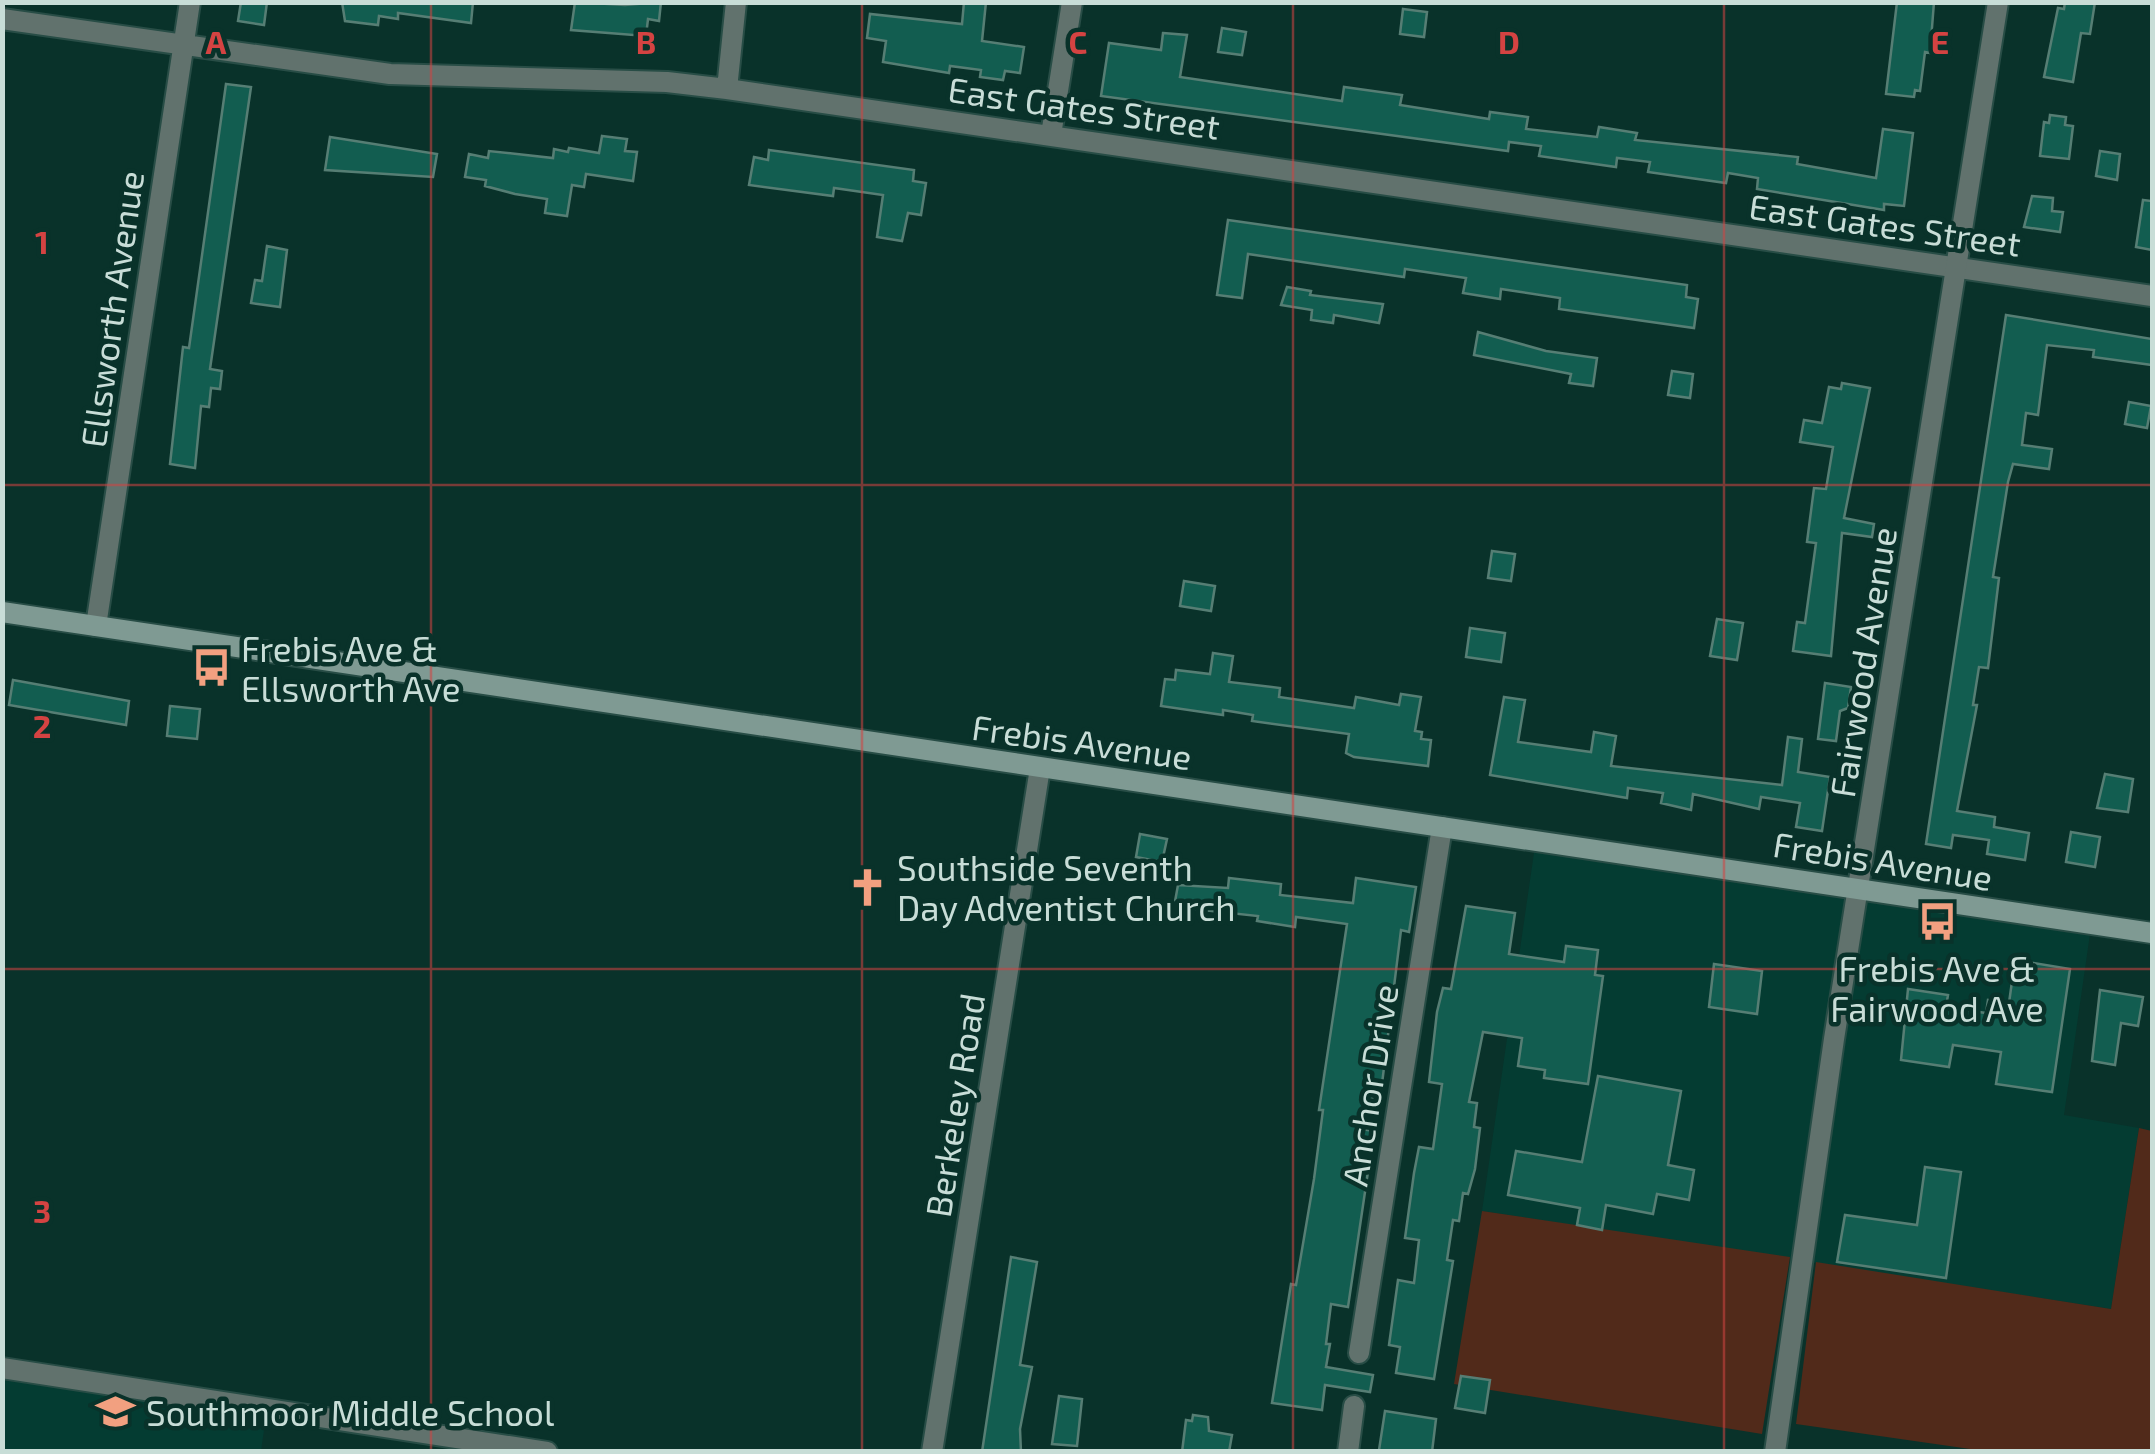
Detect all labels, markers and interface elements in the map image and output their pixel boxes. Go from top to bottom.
text: A [206,22,227,60]
text: B [636,22,656,60]
text: C [1069,22,1087,60]
text: D [1498,22,1520,60]
text: E [1931,22,1949,60]
street label: East Gates Street [945,67,1223,147]
street label: Ellsworth Avenue [71,168,151,450]
street label: East Gates Street [1746,184,2024,264]
text: 1 [35,222,49,260]
street label: Fairwood Avenue [1820,524,1904,800]
place label: Frebis Ave & Ellsworth Ave [241,627,461,709]
bus stop icon: Frebis Ave & Ellsworth Ave [190,647,232,689]
street label: Frebis Avenue [969,705,1195,777]
text: 2 [33,706,51,744]
street label: Frebis Avenue [1770,822,1996,898]
place label: Southside Seventh Day Adventist Church [897,846,1236,928]
church icon: Southside Seventh Day Adventist Church [846,866,888,908]
bus stop icon: Frebis Ave & Fairwood Ave [1916,900,1958,942]
place label: Frebis Ave & Fairwood Ave [1830,947,2044,1029]
street label: Anchor Drive [1332,981,1406,1189]
street label: Berkeley Road [916,990,992,1220]
text: 3 [33,1191,51,1229]
school or university icon: Southmoor Middle School [95,1391,137,1433]
place label: Southmoor Middle School [146,1391,555,1433]

